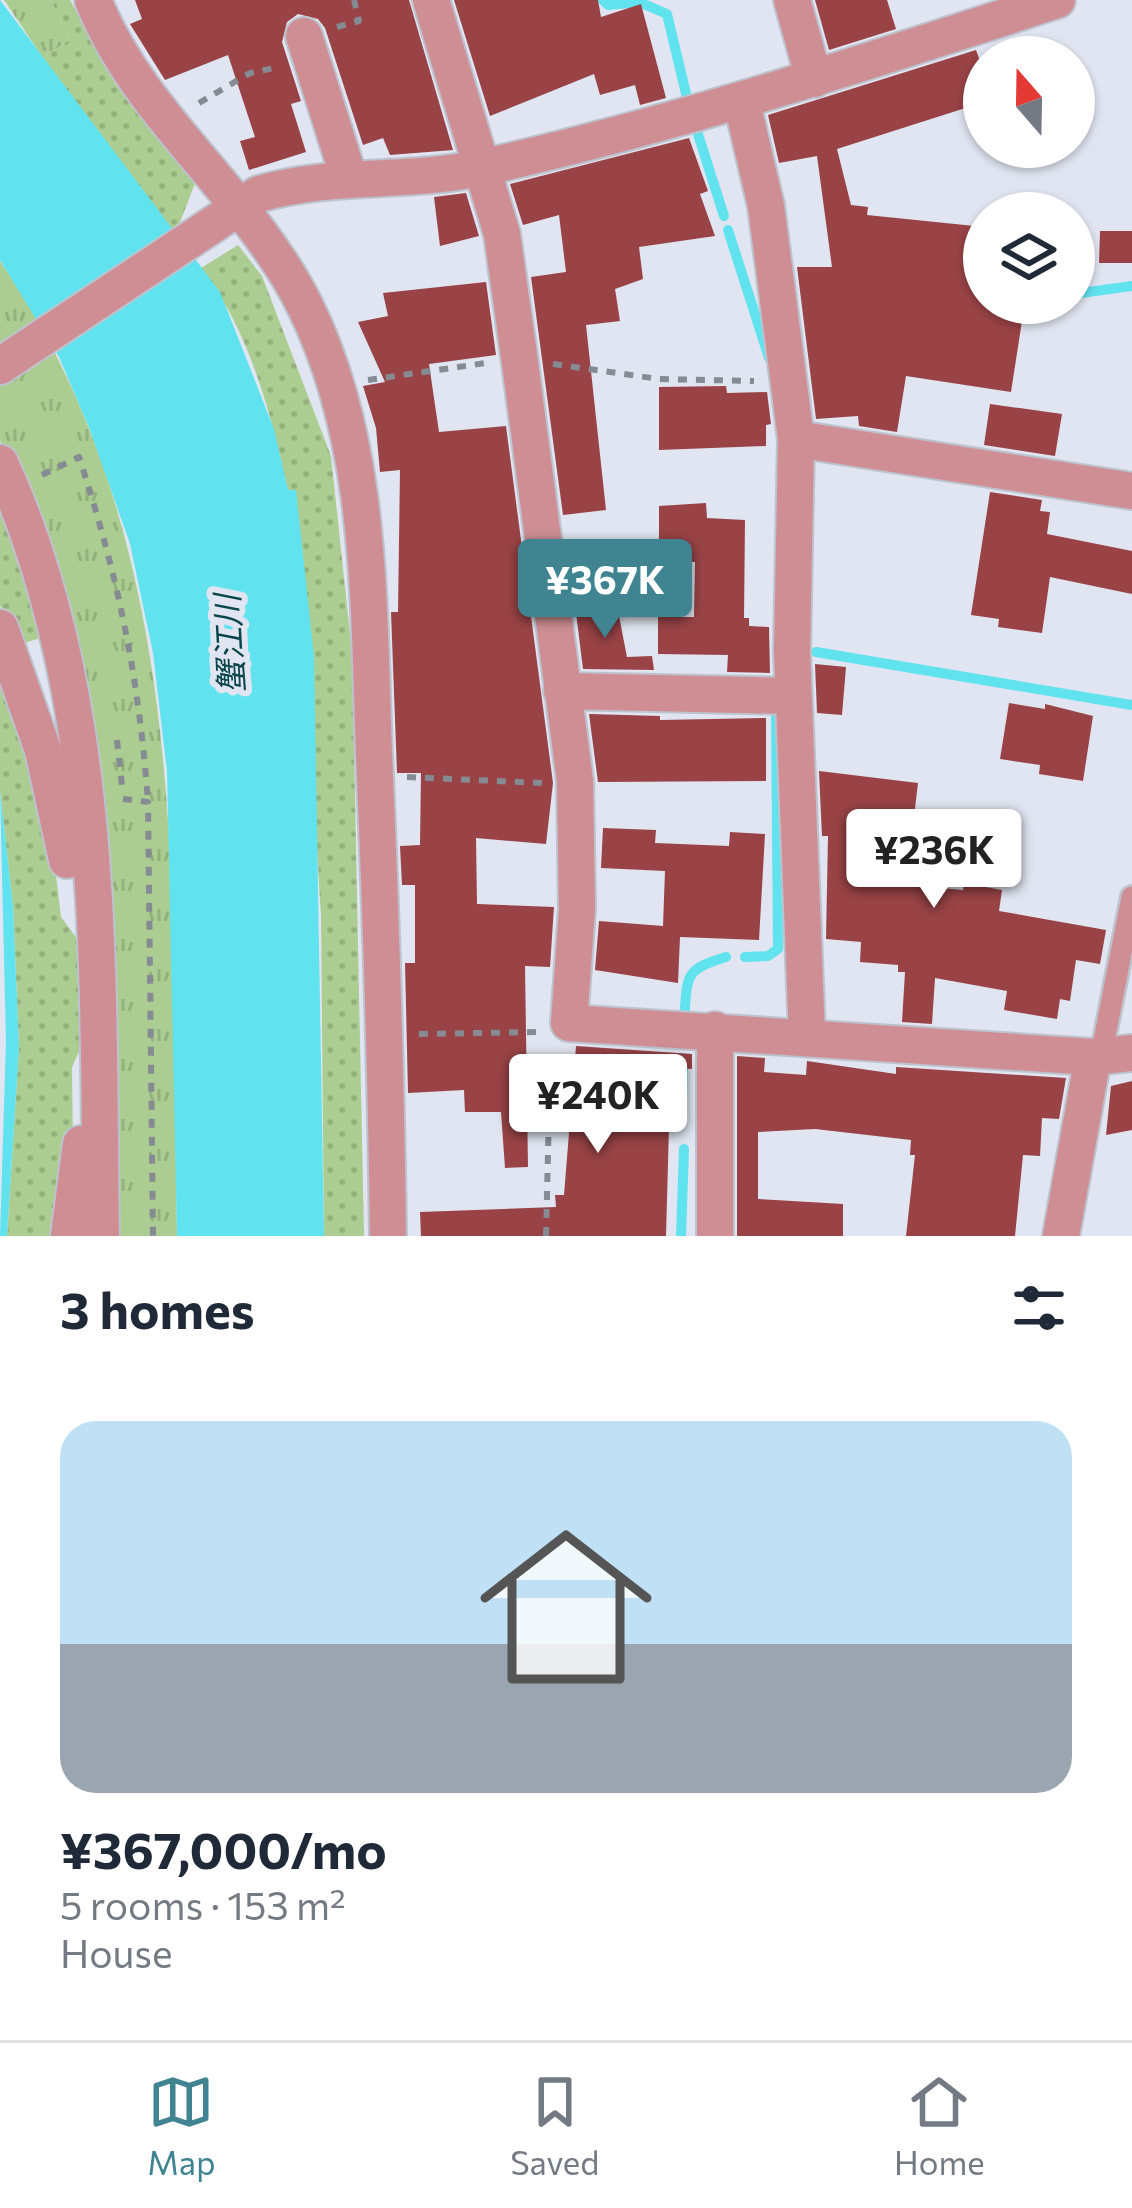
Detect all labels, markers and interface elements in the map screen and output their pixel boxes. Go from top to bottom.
north arrow [963,36,1095,168]
map controls [963,36,1095,324]
button: layers [963,192,1095,324]
pin: ¥367K [521,539,689,641]
text: ¥367K [545,554,665,602]
water label: 蟹江川 [205,590,251,695]
pin: ¥236K [850,809,1018,911]
text: ¥236K [873,824,995,872]
pin: ¥240K [514,1054,682,1156]
text: ¥240K [536,1069,660,1117]
icon: filters [1006,1275,1072,1341]
text: 3 homes [60,1277,255,1340]
icon: home [458,1499,674,1715]
text: ¥367,000/mo [60,1817,387,1880]
text: 5 rooms · 153 m² [60,1880,346,1928]
text: House [60,1928,173,1976]
tab: Map [147,2069,215,2182]
tab: Saved [510,2069,599,2182]
tab: Home [894,2069,985,2182]

